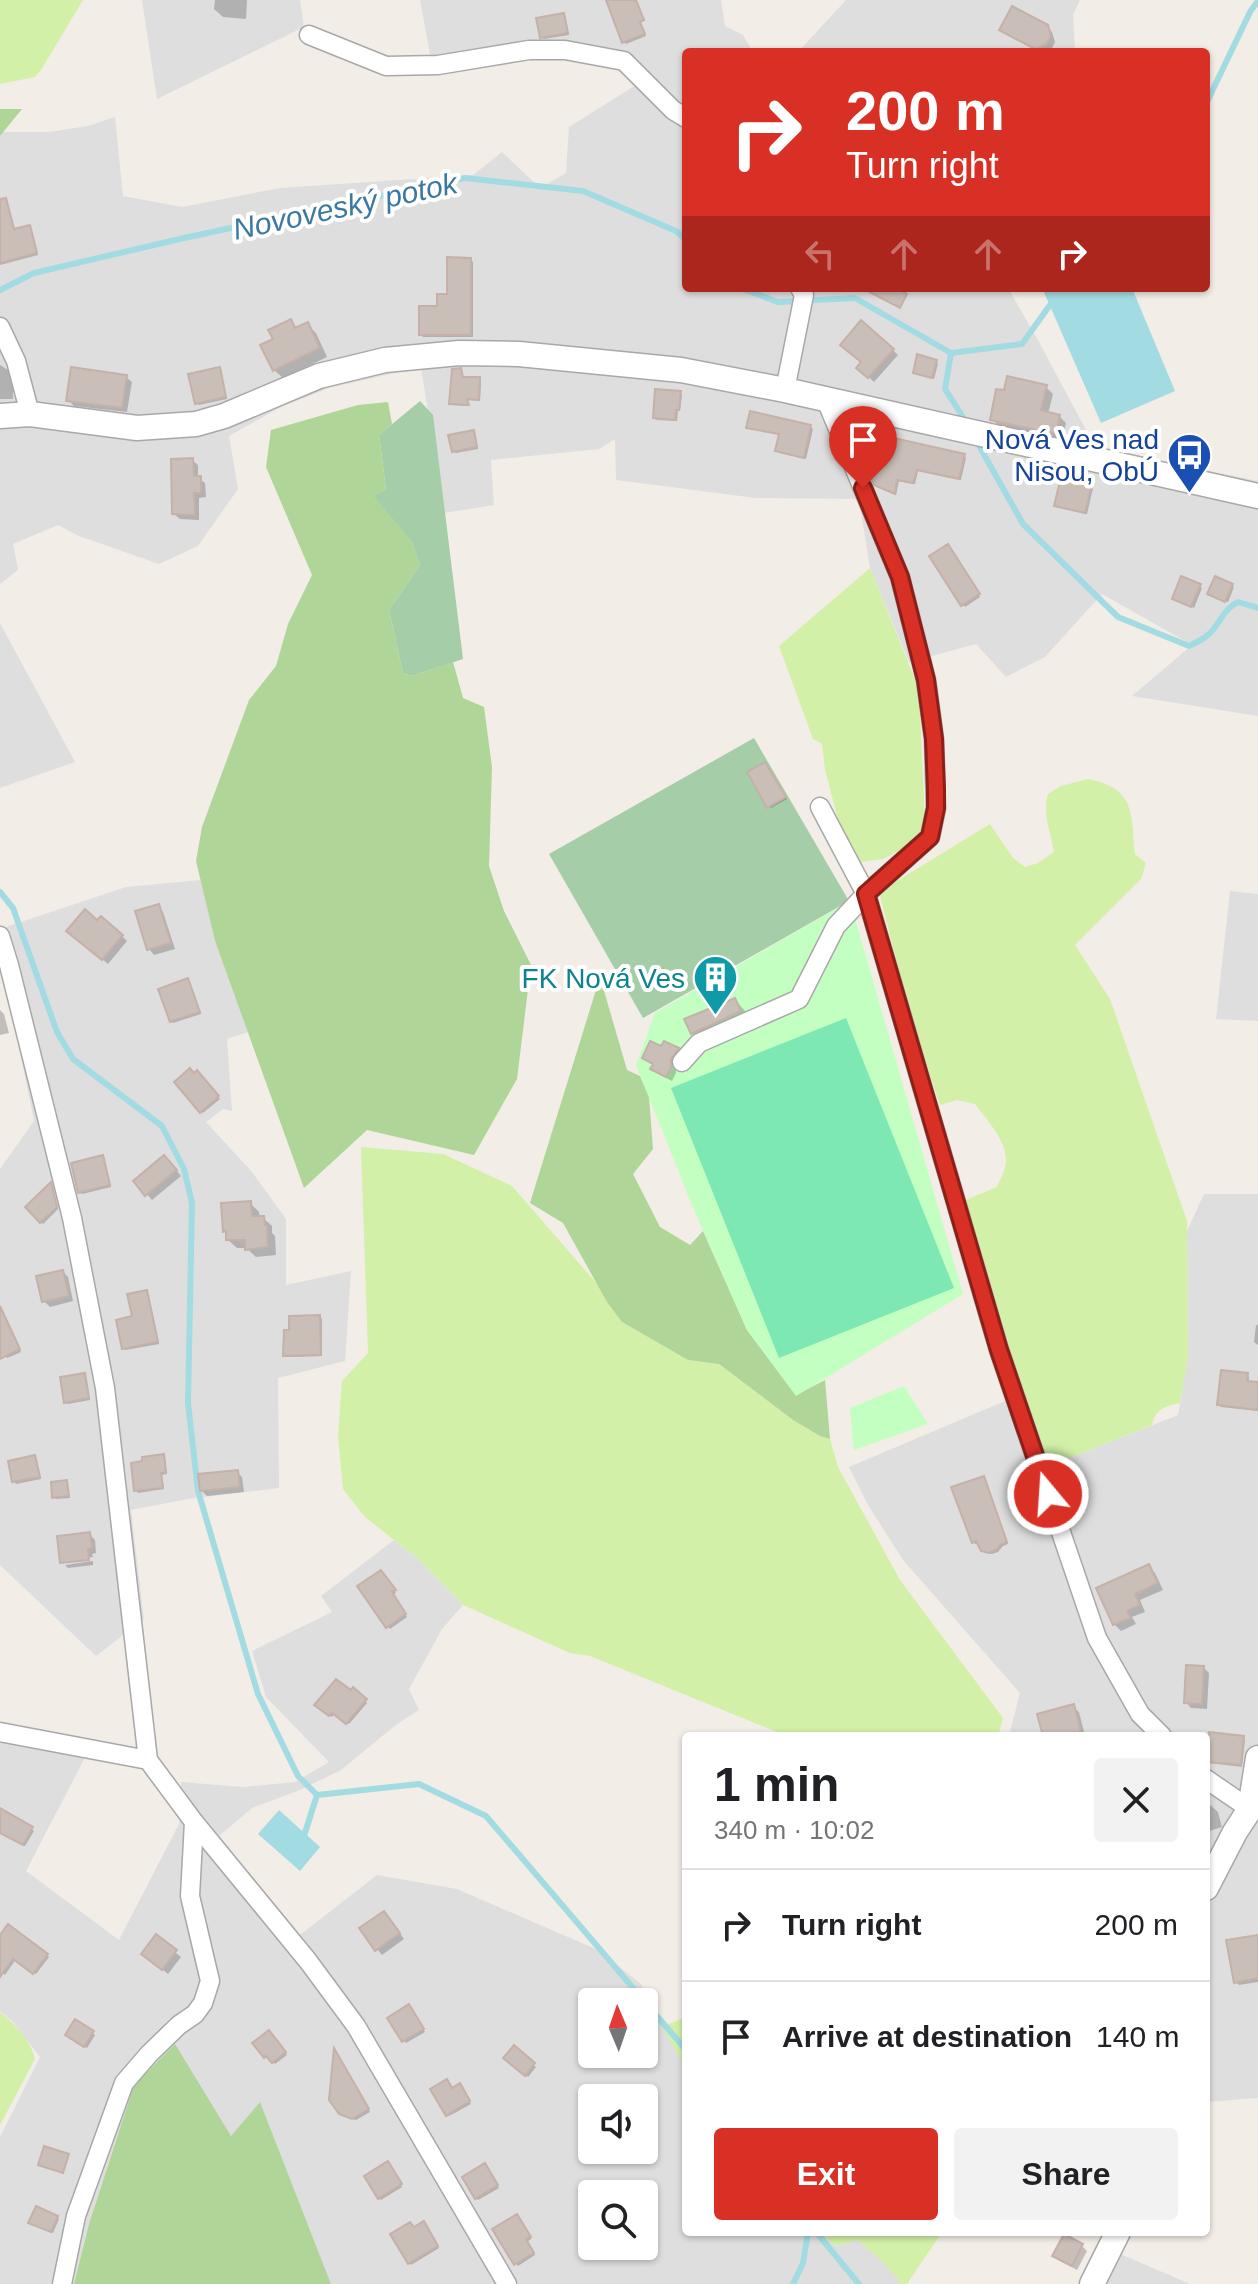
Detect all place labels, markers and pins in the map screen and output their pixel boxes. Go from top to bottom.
pin [829,406,897,488]
place label: Nová Ves nad Nisou, ObÚ [985,424,1159,487]
bus stop icon: Nová Ves nad Nisou, ObÚ [1166,431,1214,494]
building icon: FK Nová Ves [692,954,740,1017]
place label: FK Nová Ves [522,963,685,994]

